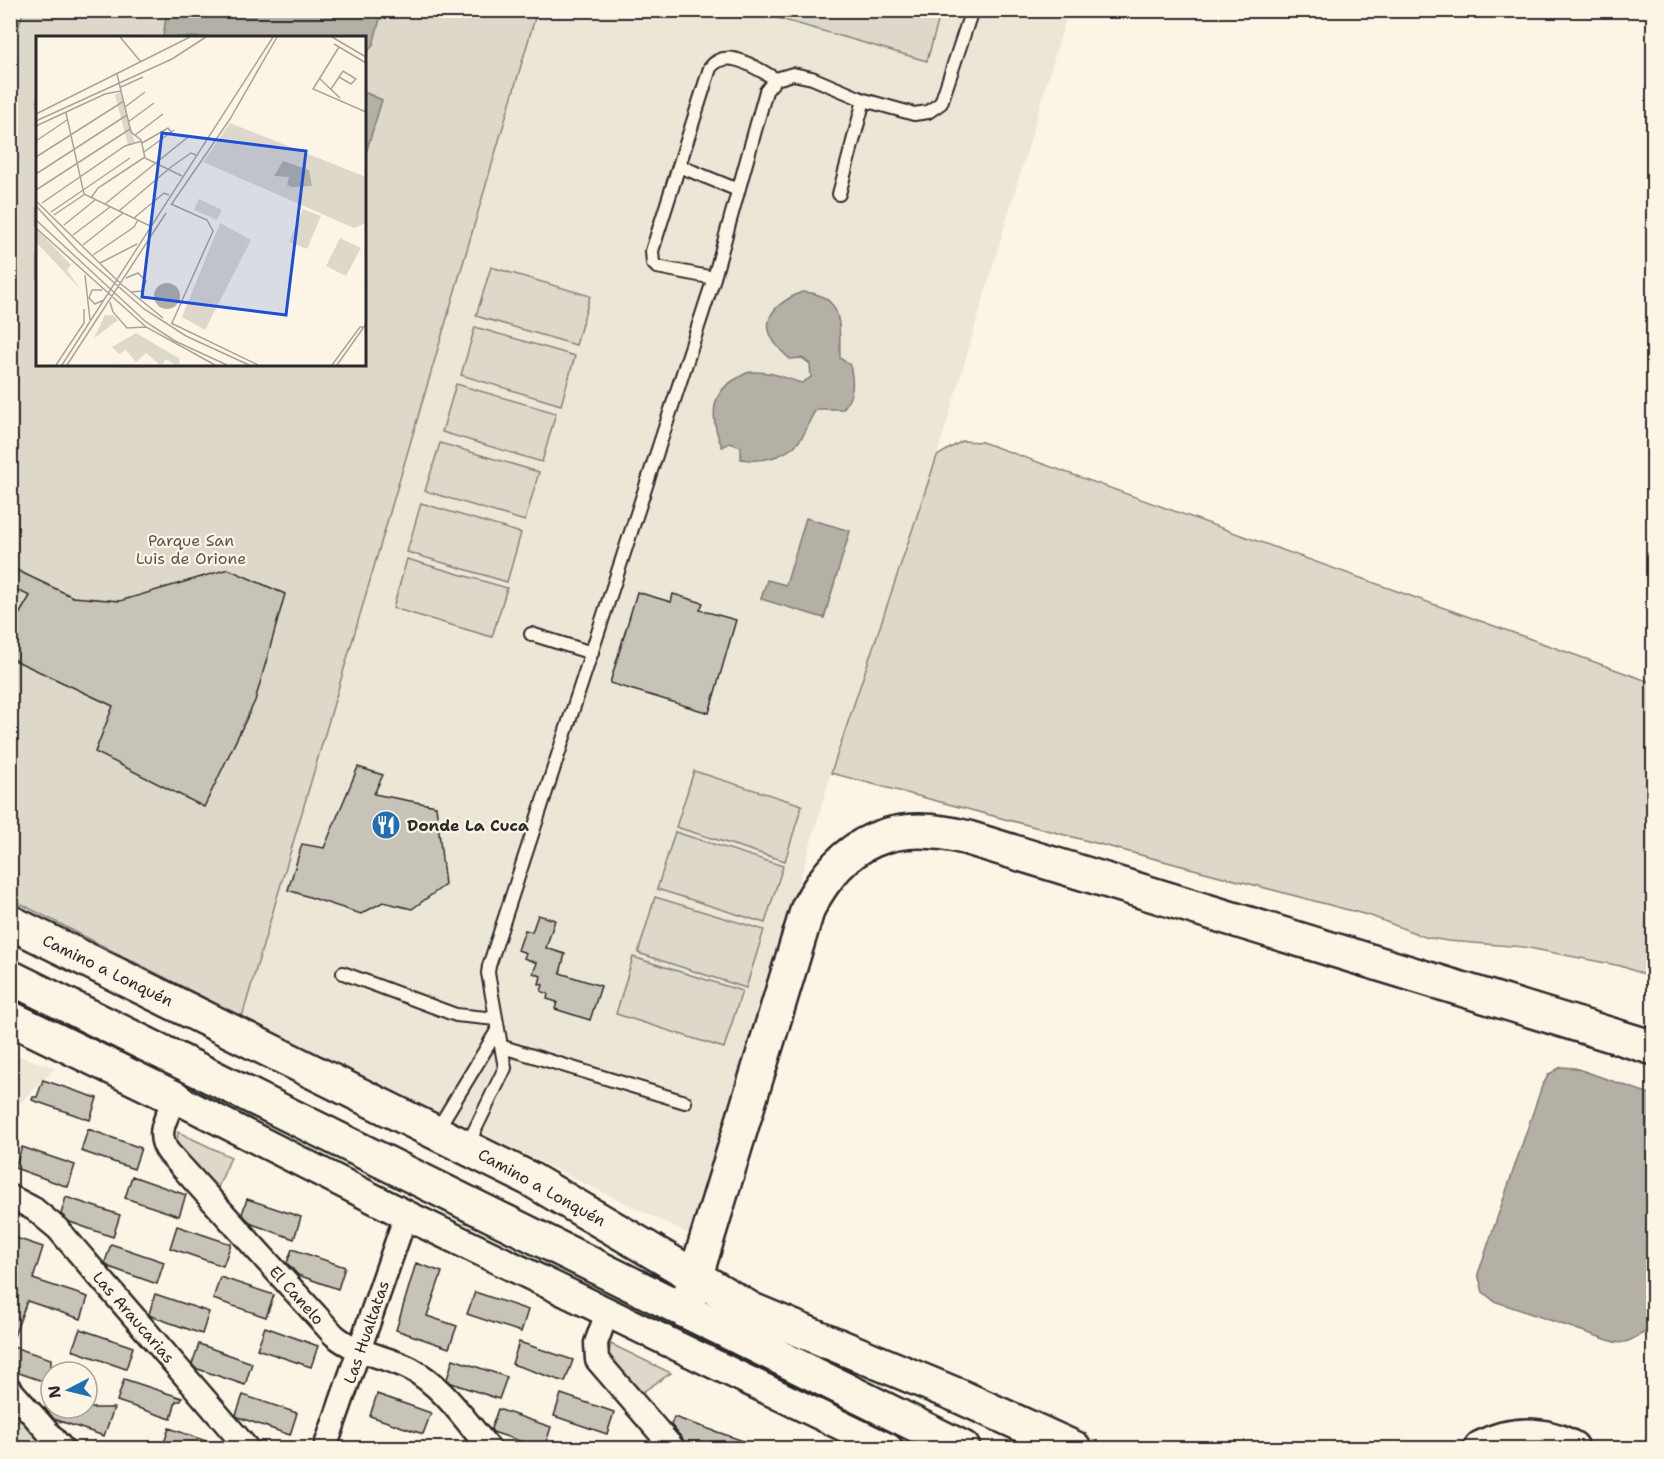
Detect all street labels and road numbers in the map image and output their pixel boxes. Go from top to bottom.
street label: Camino a Lonquén [39,930,177,1011]
street label: Camino a Lonquén [474,1144,609,1231]
street label: El Canelo [265,1261,329,1329]
street label: Las Araucarias [88,1267,179,1368]
street label: Las Hualtatas [339,1278,394,1387]

